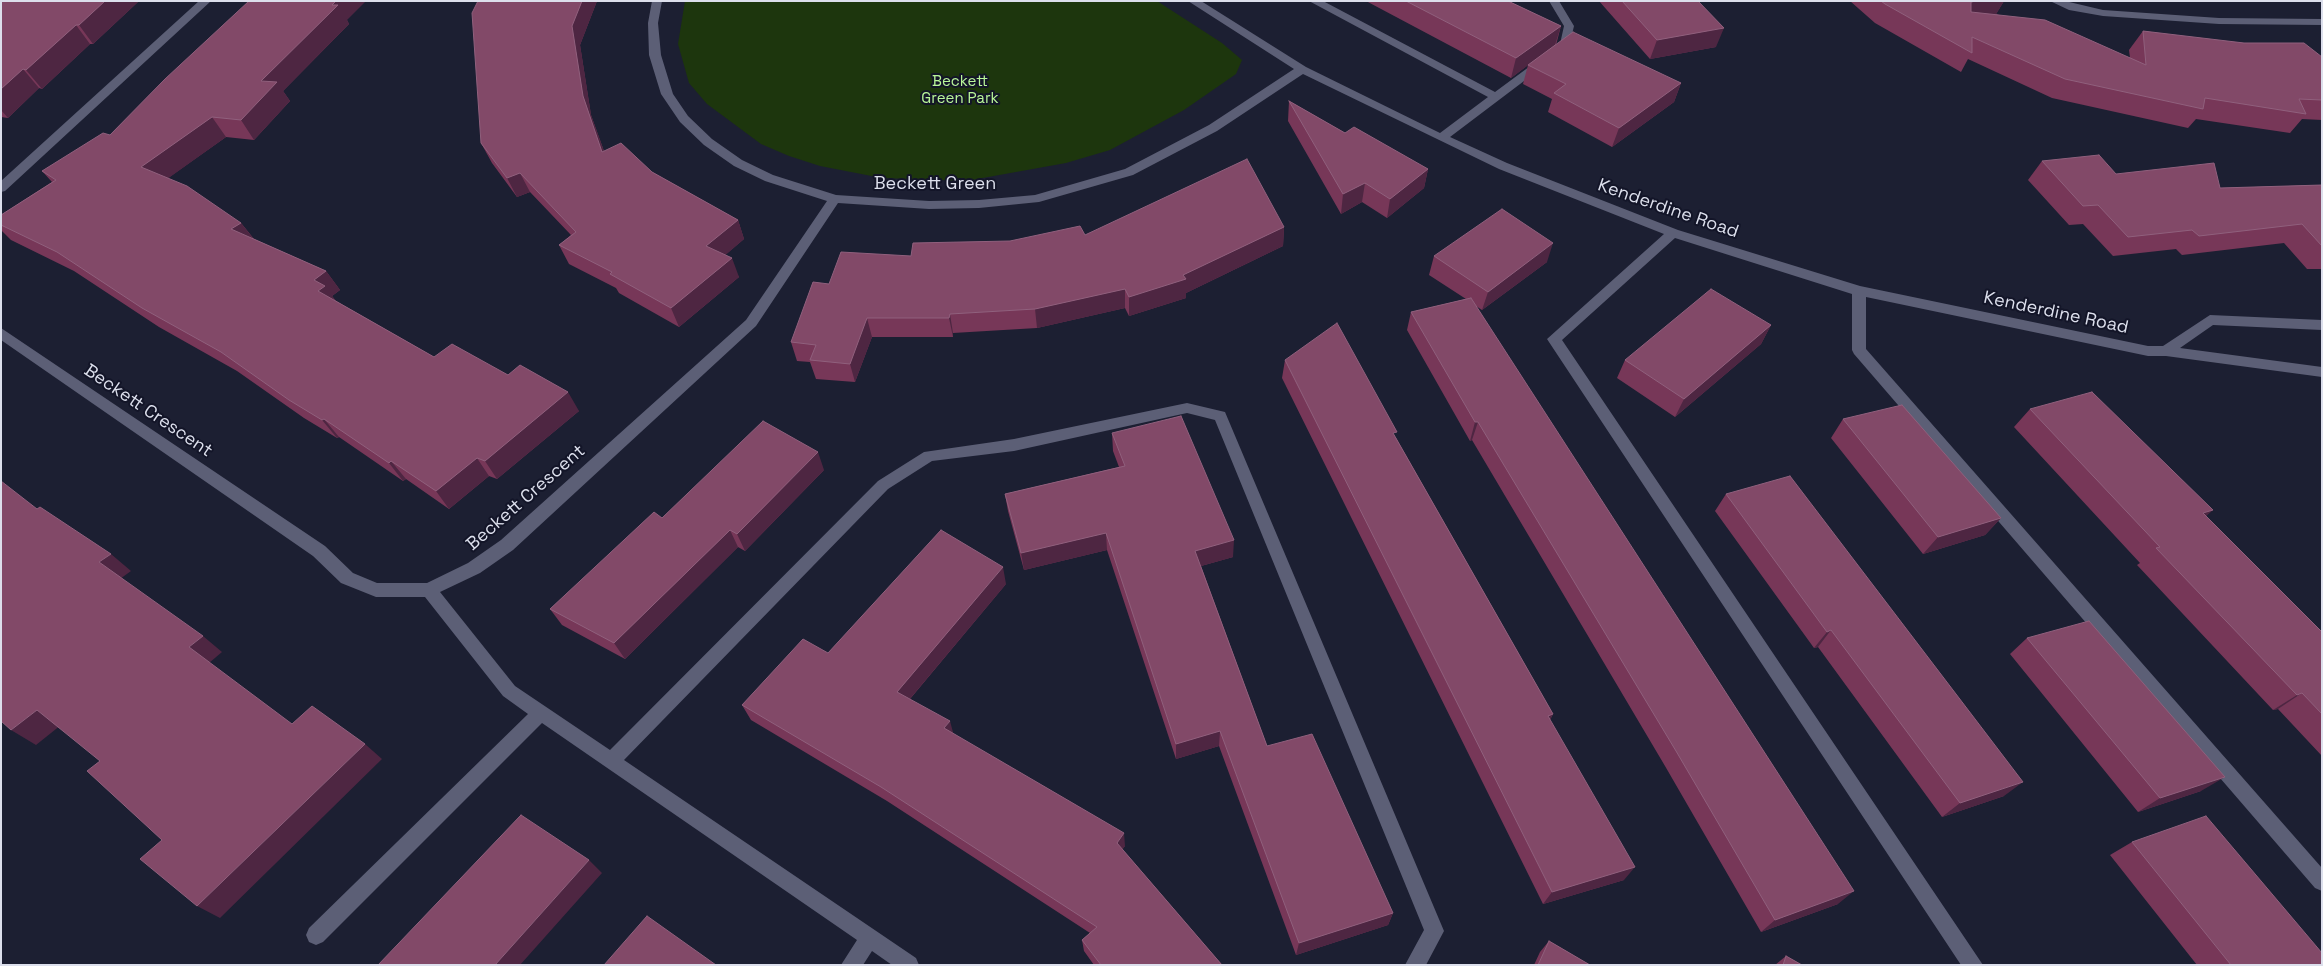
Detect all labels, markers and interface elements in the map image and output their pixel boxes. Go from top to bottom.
park label: Beckett Green Park [921,73,999,108]
street label: Beckett Green [874,173,996,195]
street label: Kenderdine Road [1595,175,1741,243]
street label: Kenderdine Road [1982,287,2130,339]
street label: Beckett Crescent [80,360,216,462]
street label: Beckett Crescent [462,440,590,556]

